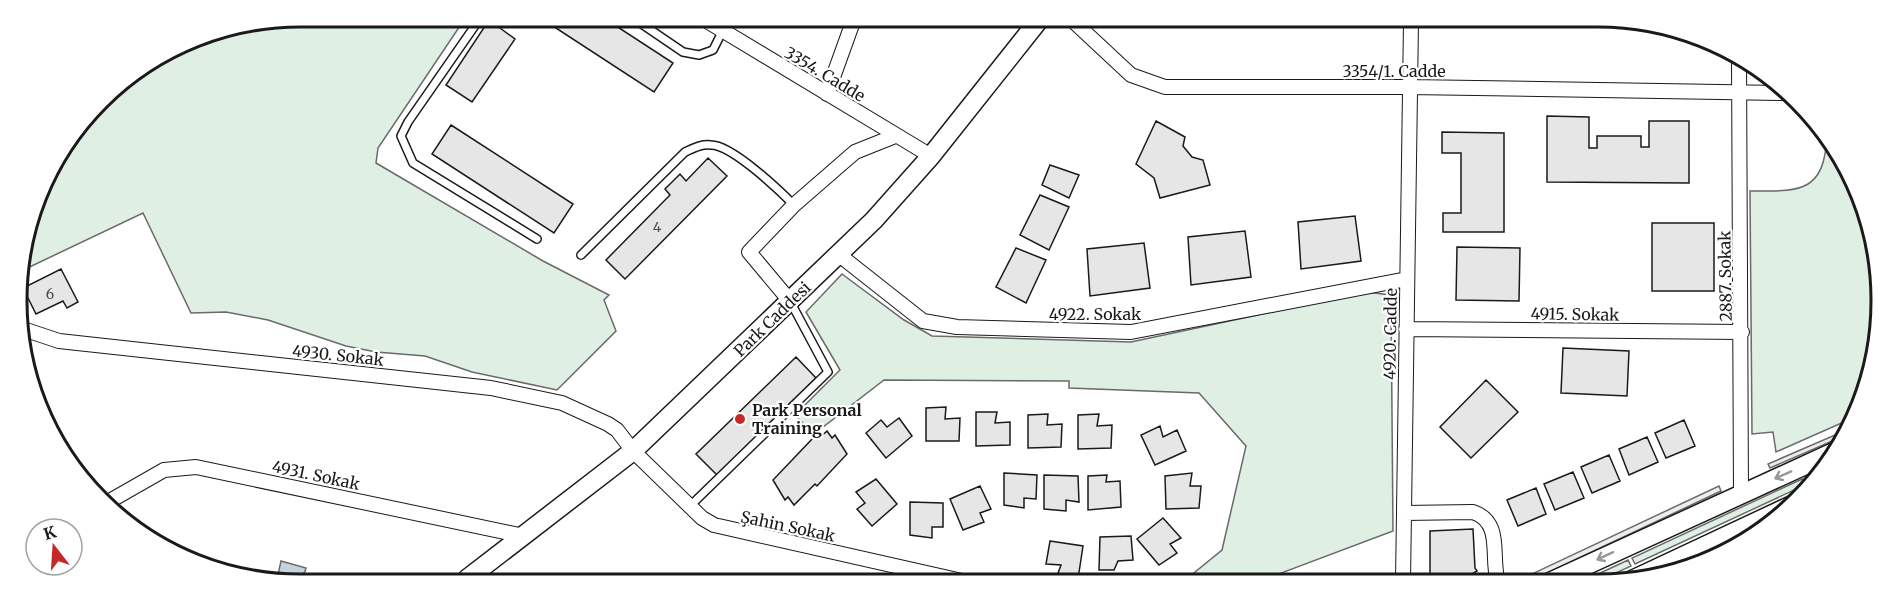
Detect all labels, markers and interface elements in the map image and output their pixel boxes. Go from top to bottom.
street label: 3354. Cadde [781,42,869,106]
street label: 3354/1. Cadde [1342,61,1446,81]
house number: 4 [653,218,662,236]
street label: 2887. Sokak [1714,230,1736,322]
street label: Park Caddesi [729,277,815,361]
house number: 6 [46,285,54,303]
street label: 4920. Cadde [1379,288,1401,380]
street label: 4915. Sokak [1530,303,1620,325]
street label: 4922. Sokak [1049,304,1142,324]
street label: 4930. Sokak [291,340,386,370]
place label: Park Personal Training [752,400,862,438]
marker: Park Personal Training [733,412,747,426]
street label: 4931. Sokak [270,456,362,494]
one-way arrow [1774,470,1792,481]
street label: Şahin Sokak [739,506,838,546]
north arrow [24,517,84,577]
text: K [41,521,58,544]
one-way arrow [1597,551,1615,563]

